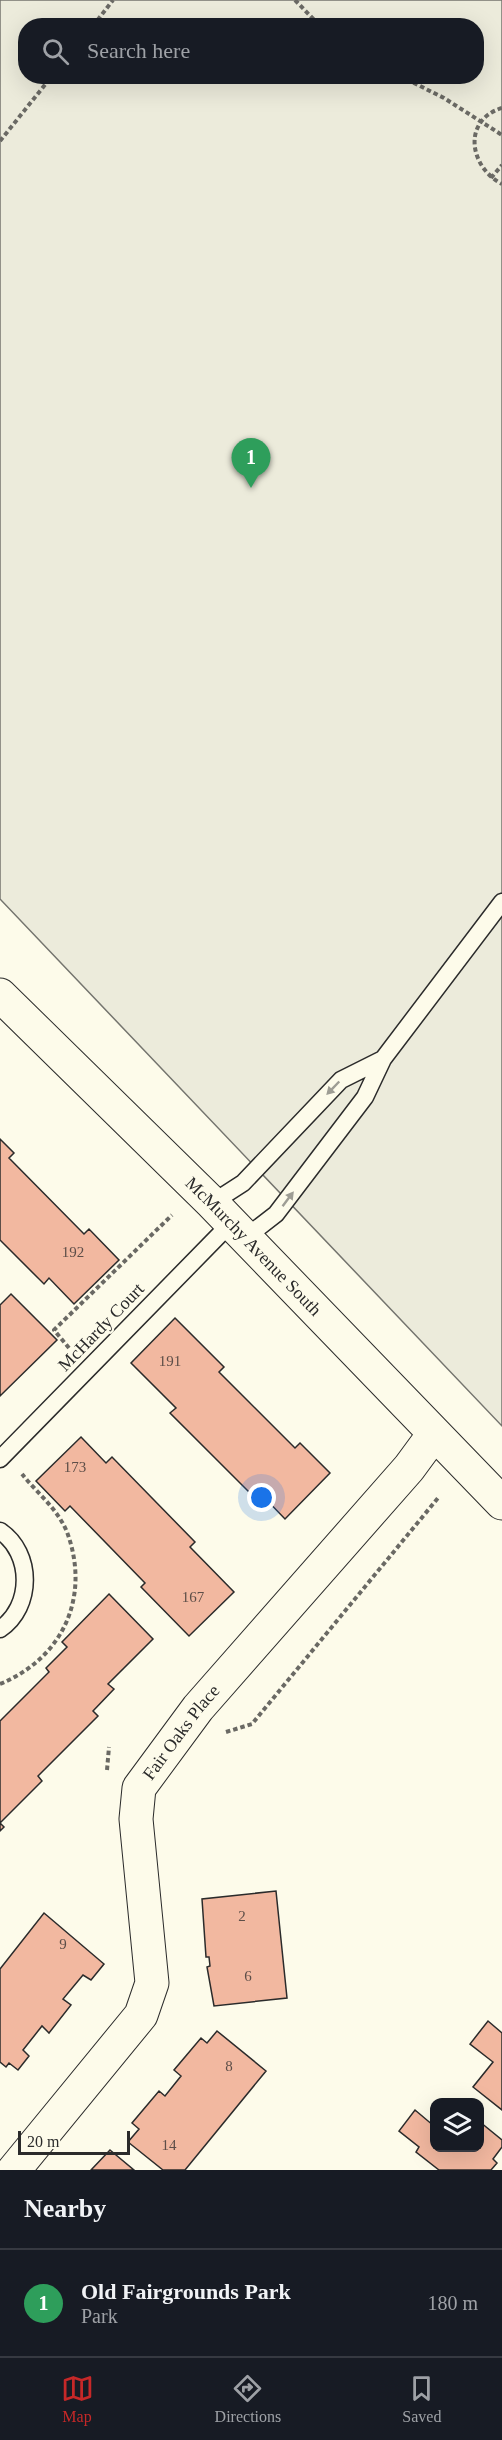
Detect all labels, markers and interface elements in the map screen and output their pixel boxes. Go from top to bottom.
search box [18,18,484,84]
icon: search [39,35,72,68]
text: Search here [87,38,190,63]
pin: 1 [232,438,270,488]
one-way arrow [327,1081,341,1095]
street label: McMurchy Avenue South [182,1173,325,1320]
one-way arrow [281,1191,294,1207]
house number: 192 [62,1244,84,1260]
street label: McHardy Court [54,1279,148,1375]
house number: 191 [159,1353,181,1369]
house number: 173 [64,1459,86,1475]
your location [247,1483,276,1512]
house number: 167 [182,1589,205,1605]
street label: Fair Oaks Place [139,1681,224,1784]
house number: 2 [238,1908,246,1924]
house number: 9 [59,1936,67,1952]
house number: 6 [244,1968,252,1984]
house number: 8 [225,2058,233,2074]
map controls [430,2098,484,2152]
button: layers [430,2098,484,2152]
scale bar [18,2128,130,2156]
text: 20 m [27,2133,59,2150]
house number: 14 [162,2137,177,2153]
text: Nearby [24,2194,106,2223]
text: Old Fairgrounds Park [81,2279,291,2304]
text: 1 [39,2292,49,2314]
text: 180 m [427,2292,478,2314]
text: Park [81,2305,118,2327]
tab: Map [61,2372,94,2426]
tab: Directions [215,2372,281,2426]
tab: Saved [402,2372,441,2426]

